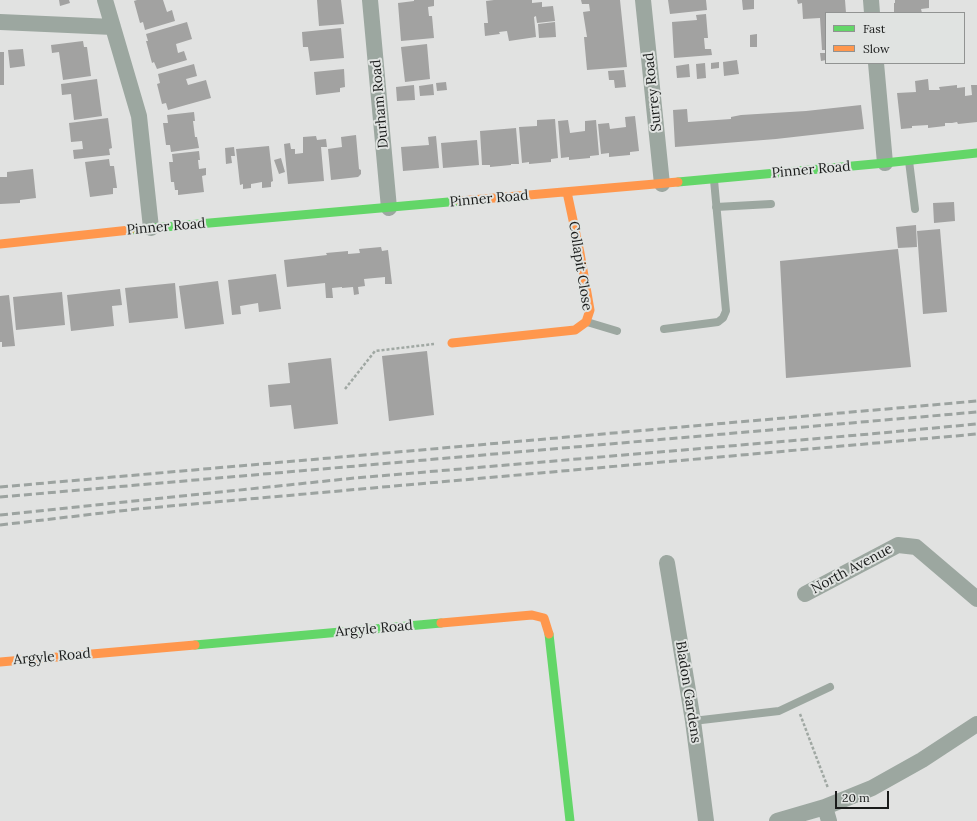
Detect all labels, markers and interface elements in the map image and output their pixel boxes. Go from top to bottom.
legend [825,12,965,64]
text: Fast [863,21,886,36]
text: Slow [863,41,890,56]
street label: Surrey Road [641,52,665,132]
street label: Durham Road [368,59,392,149]
street label: Pinner Road [771,158,851,182]
street label: Pinner Road [449,187,529,211]
street label: Pinner Road [126,215,206,239]
street label: Collapit Close [565,220,595,312]
street label: North Avenue [808,540,896,598]
street label: Argyle Road [335,617,413,641]
street label: Bladon Gardens [672,640,704,744]
street label: Argyle Road [13,645,91,669]
scale bar [837,783,891,809]
text: 20 m [842,790,870,805]

